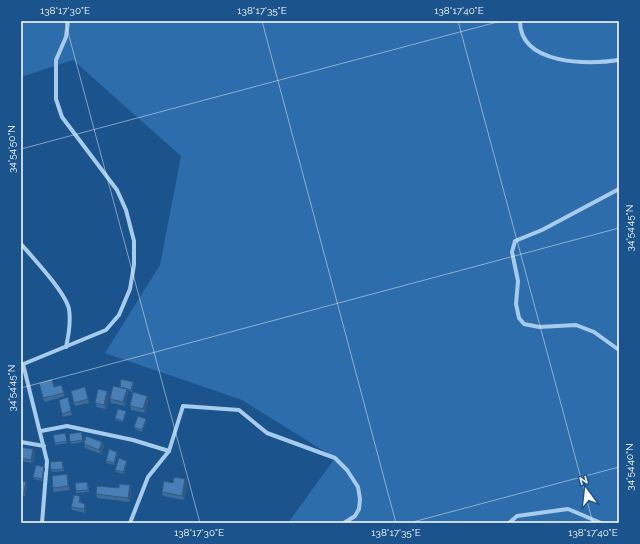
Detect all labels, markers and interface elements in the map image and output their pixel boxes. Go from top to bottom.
text: 138°17'30"E [40,5,90,16]
text: 138°17'35"E [237,5,287,16]
text: 138°17'40"E [434,5,484,16]
text: 34°54'50"N [6,125,17,173]
text: 34°54'45"N [624,205,635,251]
text: 34°54'45"N [6,365,17,411]
text: 34°54'40"N [624,443,635,491]
north arrow [566,470,606,510]
text: N [578,473,589,488]
text: 138°17'30"E [174,527,224,538]
text: 138°17'35"E [371,527,421,538]
text: 138°17'40"E [568,527,618,538]

